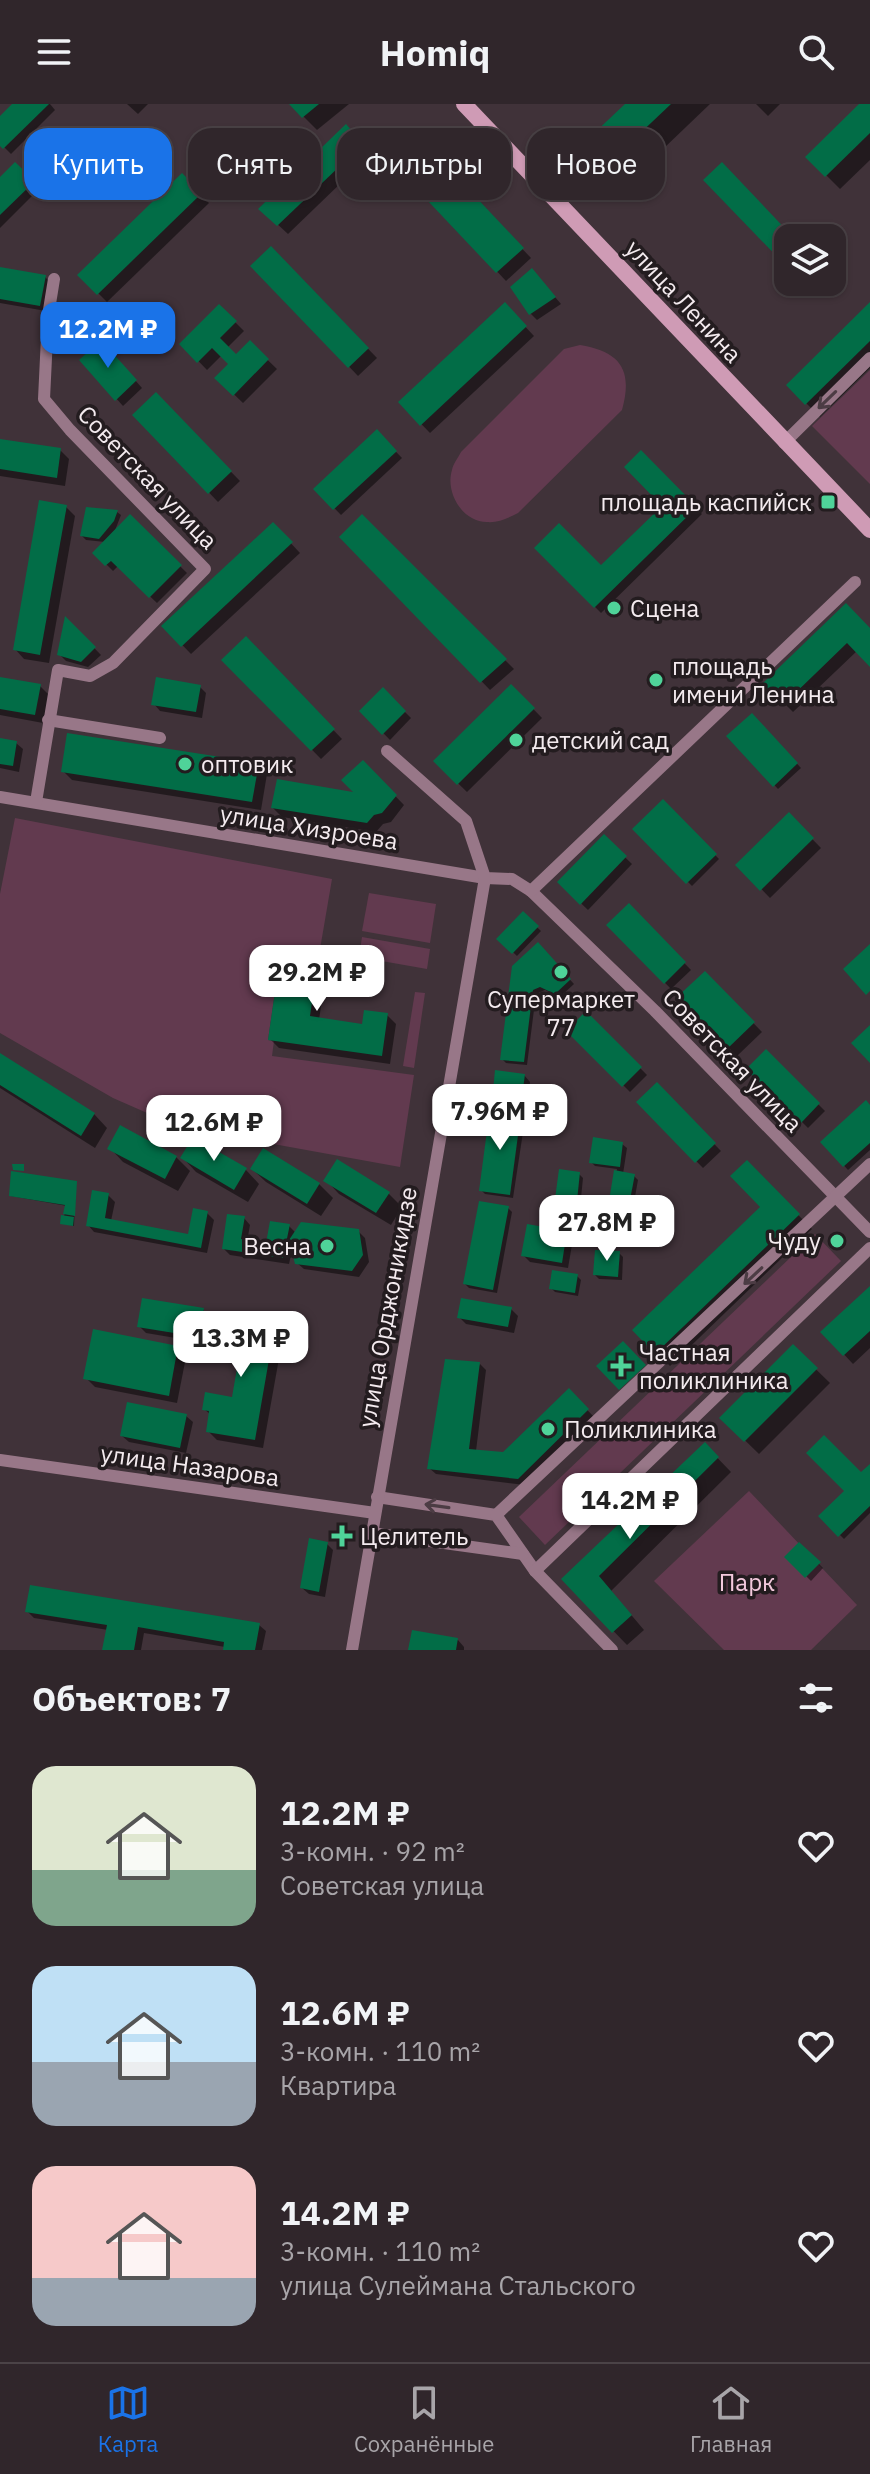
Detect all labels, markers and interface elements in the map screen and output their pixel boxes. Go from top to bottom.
text: Homiq [380,29,490,76]
icon: menu [32,30,76,74]
icon: search [794,30,838,74]
chip: Купить [24,128,172,200]
chip: Снять [188,128,321,200]
chip: Фильтры [337,128,511,200]
chip: Новое [527,128,665,200]
map controls [774,224,846,296]
button: layers [774,224,846,296]
street label: улица Ленина [619,233,749,369]
pin: 12.2M ₽ [34,302,182,370]
text: 12.2M ₽ [58,311,158,345]
one-way arrow [818,390,837,409]
street label: Советская улица [71,398,225,556]
place label: площадь каспийск [601,486,812,518]
marker: площадь каспийск [819,493,837,511]
place label: Сцена [630,592,700,624]
marker: Сцена [605,599,623,617]
place label: площадь имени Ленина [672,650,835,710]
marker: площадь имени Ленина [647,671,665,689]
place label: детский сад [532,724,669,756]
marker: детский сад [507,731,525,749]
place label: оптовик [201,748,293,780]
marker: оптовик [176,755,194,773]
street label: улица Хизроева [218,797,400,857]
pin: 29.2M ₽ [243,945,391,1013]
text: 29.2M ₽ [267,954,367,988]
marker: Супермаркет 77 [552,963,570,981]
street label: Советская улица [656,981,810,1139]
place label: Супермаркет 77 [487,983,635,1043]
pin: 7.96M ₽ [426,1084,574,1152]
text: 7.96M ₽ [450,1093,550,1127]
pin: 12.6M ₽ [140,1095,288,1163]
text: 12.6M ₽ [164,1104,264,1138]
street label: улица Орджоникидзе [350,1184,424,1430]
pin: 27.8M ₽ [533,1195,681,1263]
text: 27.8M ₽ [557,1204,657,1238]
place label: Чуду [768,1225,821,1257]
place label: Весна [243,1230,311,1262]
marker: Чуду [828,1232,846,1250]
marker: Весна [318,1237,336,1255]
one-way arrow [743,1266,763,1284]
pin: 13.3M ₽ [167,1311,315,1379]
text: 13.3M ₽ [191,1320,291,1354]
place label: Частная поликлиника [639,1336,789,1396]
marker: Частная поликлиника [610,1355,632,1377]
place label: Поликлиника [564,1413,717,1445]
marker: Поликлиника [539,1420,557,1438]
street label: улица Назарова [99,1437,282,1493]
pin: 14.2M ₽ [556,1473,704,1541]
text: 14.2M ₽ [580,1482,680,1516]
one-way arrow [425,1498,450,1513]
place label: Целитель [360,1520,468,1552]
marker: Целитель [331,1525,353,1547]
park label: Парк [719,1566,775,1598]
text: Объектов: 7 [32,1676,231,1720]
icon: filters [794,1676,838,1720]
text: 12.2M ₽ [280,1790,410,1834]
icon: home [96,1798,192,1894]
icon: heart [794,1824,838,1868]
text: 3-комн. · 92 m² [280,1834,465,1868]
text: Советская улица [280,1868,484,1902]
text: 12.6M ₽ [280,1990,410,2034]
icon: home [96,1998,192,2094]
icon: heart [794,2024,838,2068]
text: 3-комн. · 110 m² [280,2034,480,2068]
text: Квартира [280,2068,397,2102]
text: 14.2M ₽ [280,2190,410,2234]
icon: home [96,2198,192,2294]
icon: heart [794,2224,838,2268]
text: 3-комн. · 110 m² [280,2234,480,2268]
text: улица Сулеймана Стальского [280,2268,636,2302]
tab: Карта [98,2381,158,2458]
tab: Сохранённые [354,2381,494,2458]
tab: Главная [690,2381,772,2458]

